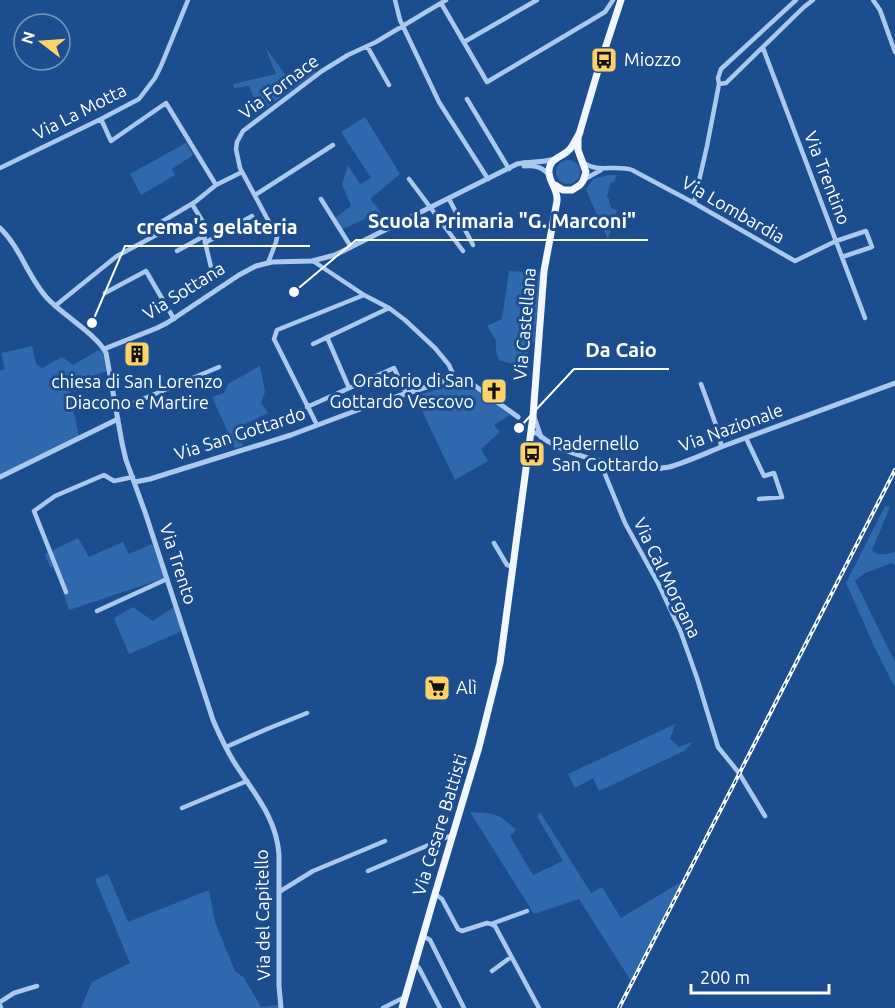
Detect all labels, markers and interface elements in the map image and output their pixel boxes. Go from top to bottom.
north arrow [12,12,72,72]
text: N [17,29,38,46]
bus stop icon: Miozzo [589,45,619,75]
place label: Miozzo [624,49,681,69]
street label: Via Fornace [235,50,322,123]
street label: Via La Motta [30,79,129,143]
street label: Via Trentino [801,128,855,227]
street label: Via Lombardia [678,172,789,247]
callout: Scuola Primaria "G. Marconi" [356,202,648,240]
callout: crema's gelateria [125,208,310,246]
text: Scuola Primaria "G. Marconi" [368,209,636,232]
text: crema's gelateria [136,215,298,238]
street label: Via Sottana [139,257,228,323]
street label: Via Castellana [509,267,539,381]
callout: Da Caio [574,331,669,369]
text: Da Caio [585,338,657,361]
building icon: chiesa di San Lorenzo Diacono e Martire [122,339,152,369]
place label: Oratorio di San Gottardo Vescovo [330,370,474,411]
place label: chiesa di San Lorenzo Diacono e Martire [51,371,223,412]
church icon: Oratorio di San Gottardo Vescovo [479,376,509,406]
street label: Via Nazionale [676,399,785,455]
street label: Via San Gottardo [172,402,308,464]
place label: Padernello San Gottardo [552,433,659,474]
bus stop icon: Padernello San Gottardo [517,439,547,469]
street label: Via Cal Morgana [630,514,706,641]
street label: Via Trento [157,521,201,607]
supermarket icon: Alì [422,673,452,703]
place label: Alì [456,677,477,697]
street label: Via Cesare Battisti [408,751,470,898]
street label: Via del Capitello [251,849,273,981]
scale bar [691,957,829,995]
text: 200 m [700,967,750,987]

